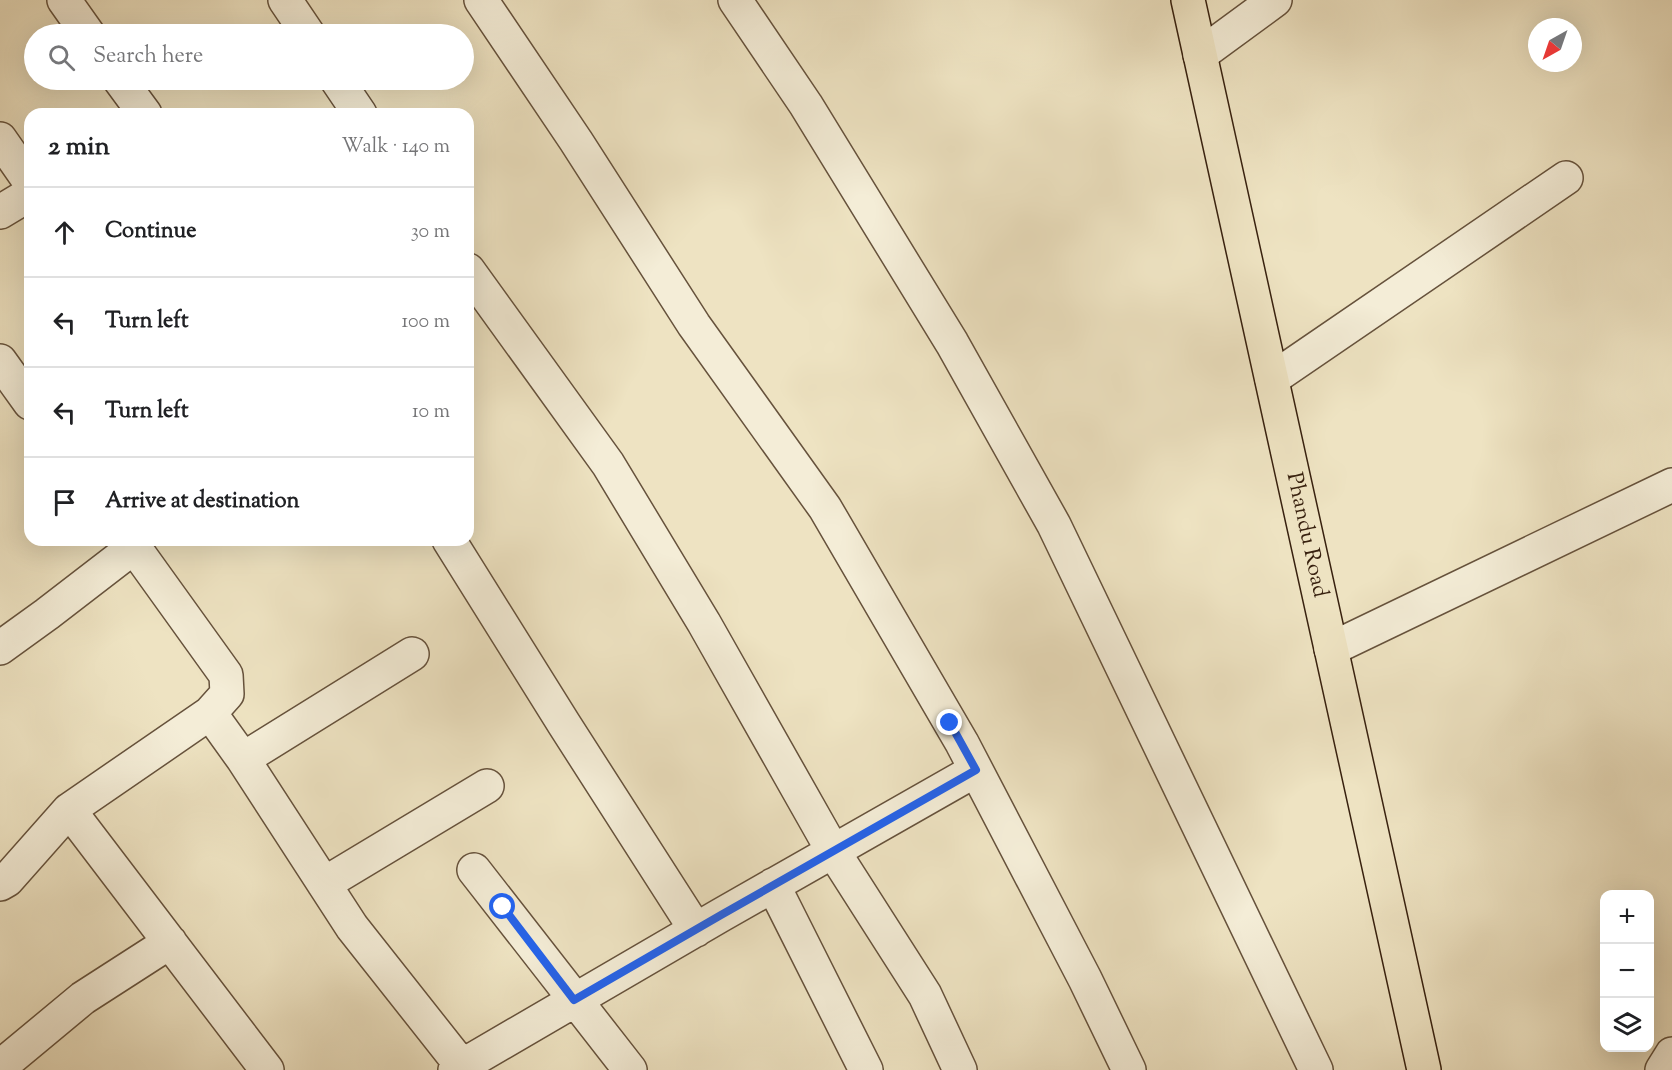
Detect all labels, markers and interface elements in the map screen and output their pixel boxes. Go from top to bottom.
north arrow [1528,18,1582,72]
search box [24,24,474,90]
icon: search [45,41,78,74]
text: Search here [93,41,203,73]
text: 2 min [48,129,110,166]
text: Walk · 140 m [341,133,450,162]
icon: ahead [48,216,81,249]
text: Continue [105,216,196,248]
text: 30 m [411,218,450,247]
icon: left [48,306,81,339]
text: Turn left [105,306,188,338]
text: 100 m [401,308,450,337]
icon: left [48,396,81,429]
text: Turn left [105,396,188,428]
text: 10 m [412,398,450,427]
street label: Phandu Road [1277,469,1335,601]
icon: arrive [48,486,81,519]
text: Arrive at destination [105,486,300,518]
route end [936,709,962,735]
map controls [1600,890,1654,1052]
button: + [1600,890,1654,944]
route start [489,893,515,919]
button: − [1600,944,1654,998]
button: layers [1600,998,1654,1052]

